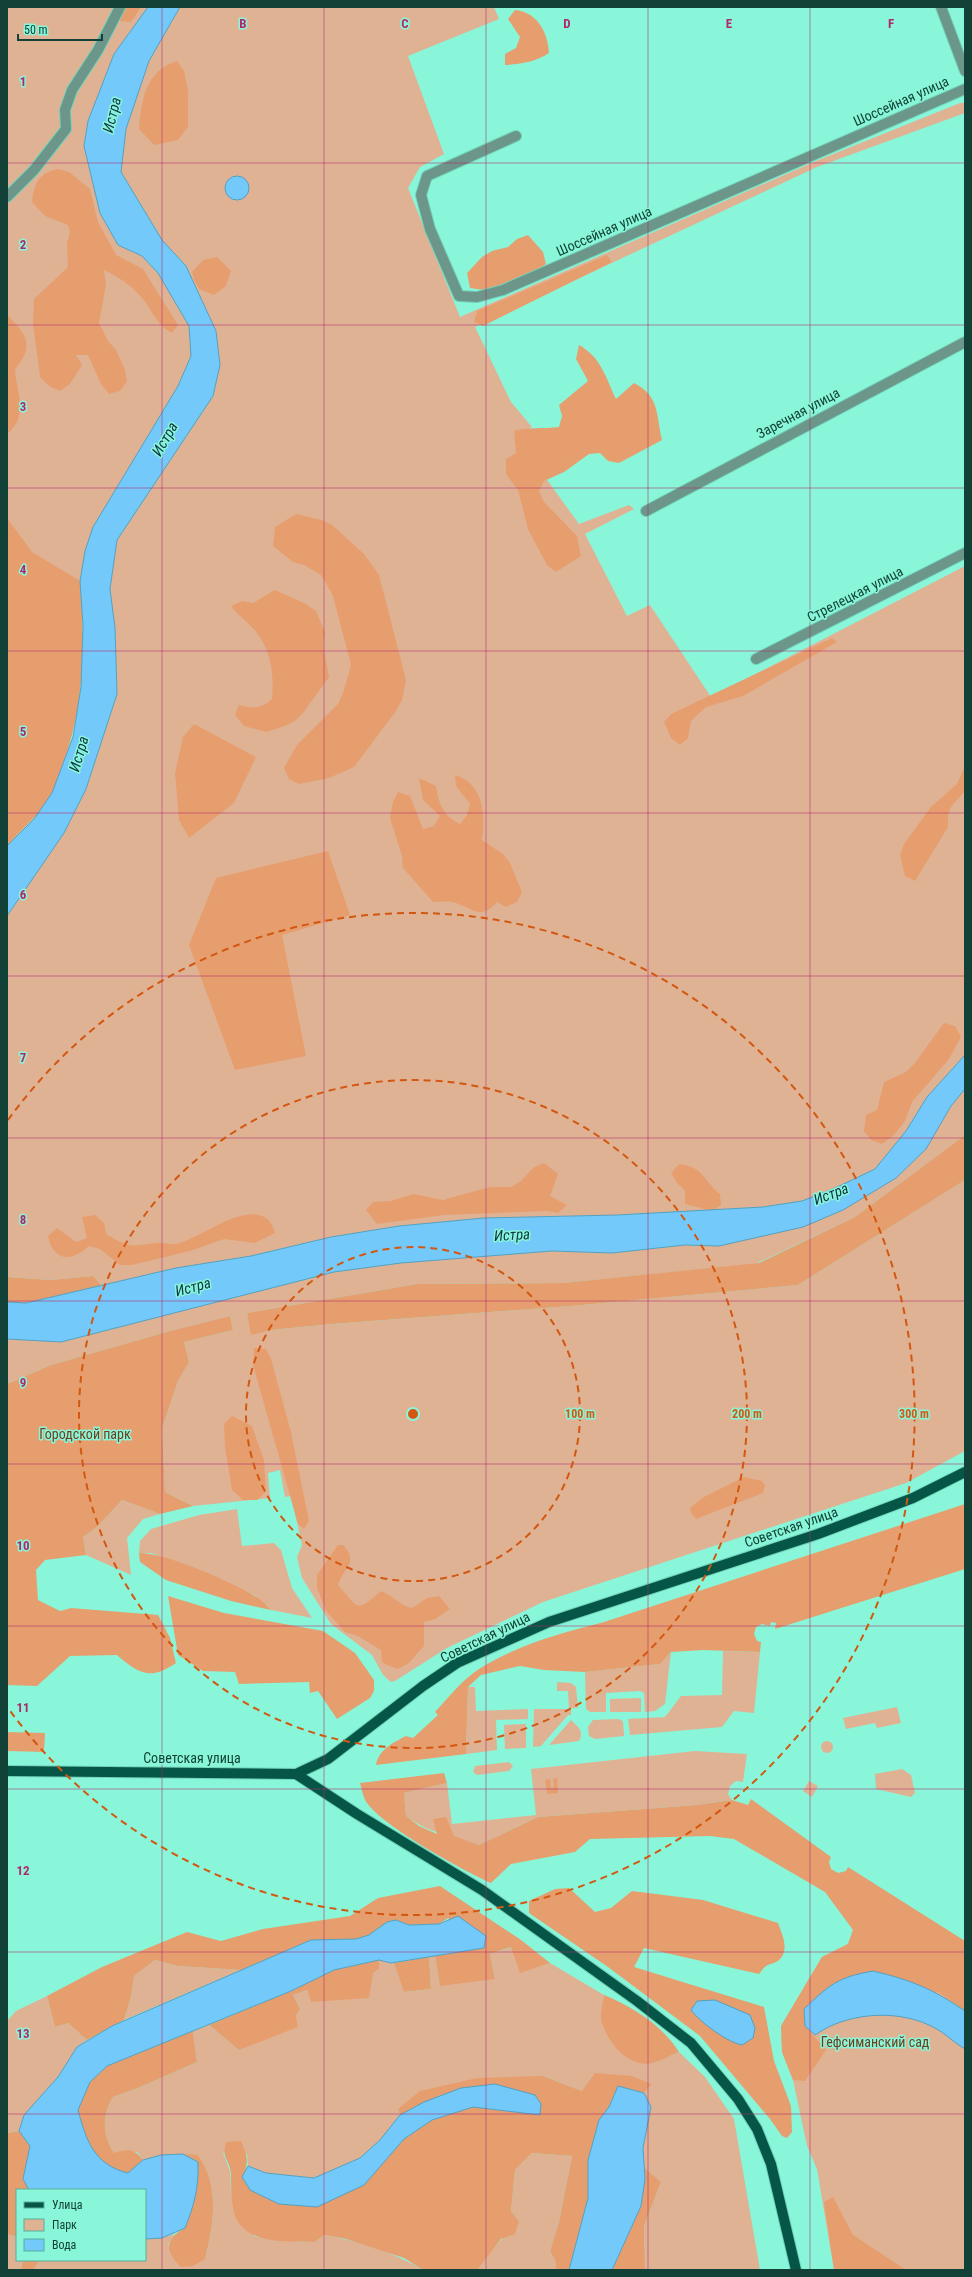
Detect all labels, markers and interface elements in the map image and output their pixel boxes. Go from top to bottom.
scale bar [18,16,102,42]
text: B [239,16,247,31]
text: C [401,16,409,31]
text: D [563,16,571,31]
text: E [726,16,733,31]
text: F [888,16,894,31]
text: 50 m [24,23,48,37]
street label: Шоссейная улица [851,73,951,129]
text: 1 [20,74,26,89]
water label: Истра [99,95,125,135]
street label: Шоссейная улица [554,203,654,259]
text: 2 [20,237,27,252]
street label: Заречная улица [754,384,842,442]
text: 3 [20,399,26,414]
water label: Истра [148,419,182,459]
text: 4 [20,562,27,577]
street label: Стрелецкая улица [804,563,906,625]
text: 5 [20,724,27,739]
water label: Истра [65,734,93,774]
text: 6 [20,887,27,902]
text: 7 [20,1050,27,1065]
water label: Истра [811,1179,851,1209]
text: 8 [20,1212,26,1227]
water label: Истра [494,1225,531,1245]
water label: Истра [173,1274,213,1300]
text: 9 [20,1375,26,1390]
centre of rings [406,1407,420,1421]
text: 100 m [565,1407,595,1421]
text: 200 m [732,1407,762,1421]
text: 300 m [899,1407,929,1421]
park label: Городской парк [39,1426,131,1442]
street label: Советская улица [742,1504,840,1550]
text: 10 [16,1538,30,1553]
street label: Советская улица [438,1608,532,1666]
text: 11 [16,1700,30,1715]
street label: Советская улица [143,1750,241,1766]
text: 12 [16,1863,30,1878]
text: 13 [16,2026,30,2041]
park label: Гефсиманский сад [821,2034,930,2050]
legend [16,2189,146,2261]
text: Улица [52,2198,83,2212]
text: Парк [52,2218,77,2232]
text: Вода [52,2238,77,2252]

